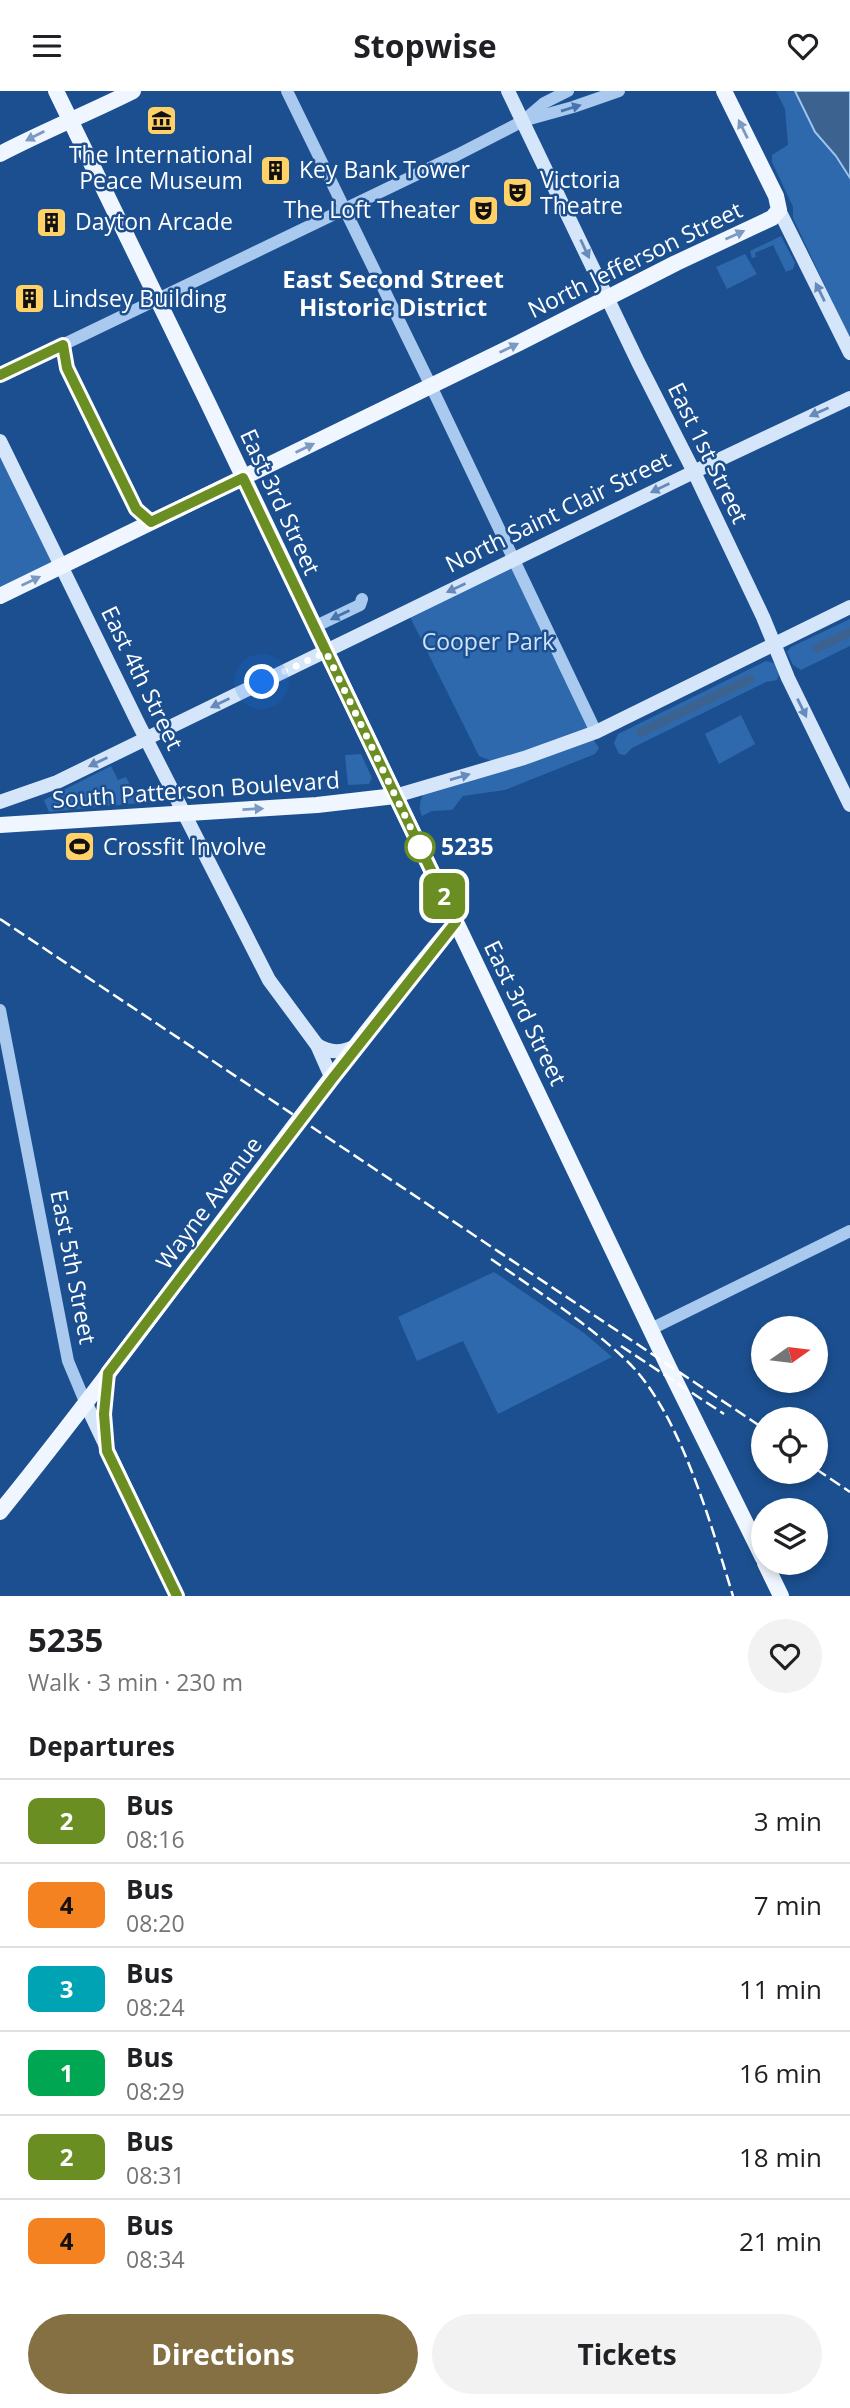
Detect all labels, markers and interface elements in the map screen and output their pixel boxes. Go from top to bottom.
text: Stopwise [353,24,497,67]
icon: menu [28,27,66,65]
icon: heart [784,27,822,65]
one-way arrow [561,102,582,112]
museum icon: The International Peace Museum [144,104,178,138]
one-way arrow [738,119,749,139]
one-way arrow [25,130,45,142]
place label: The International Peace Museum [69,138,253,196]
building icon: Key Bank Tower [259,153,293,187]
place label: Key Bank Tower [299,153,471,185]
place label: Victoria Theatre [540,163,623,221]
theatre icon: Victoria Theatre [500,176,534,210]
place label: The Loft Theater [284,193,461,225]
theatre icon: The Loft Theater [466,193,500,227]
street label: North Jefferson Street [522,193,747,325]
building icon: Dayton Arcade [35,205,69,239]
place label: Dayton Arcade [75,205,233,237]
one-way arrow [725,229,745,241]
one-way arrow [579,239,590,259]
district label: East Second Street Historic District [282,262,504,323]
building icon: Lindsey Building [12,282,46,316]
place label: Lindsey Building [52,282,227,314]
one-way arrow [814,282,826,302]
one-way arrow [499,342,519,354]
street label: East 1st Street [661,377,757,528]
one-way arrow [809,406,829,418]
street label: East 3rd Street [233,423,329,580]
one-way arrow [295,442,315,453]
street label: North Saint Clair Street [440,443,675,580]
one-way arrow [650,482,670,494]
one-way arrow [21,575,41,587]
one-way arrow [446,582,466,594]
street label: East 4th Street [94,600,192,755]
one-way arrow [330,609,350,620]
park label: Cooper Park [422,625,554,657]
your location [244,664,279,699]
one-way arrow [210,697,230,708]
one-way arrow [796,698,808,718]
one-way arrow [88,756,108,768]
street label: South Patterson Boulevard [51,763,341,815]
one-way arrow [450,771,471,781]
one-way arrow [242,803,264,814]
sports icon: Crossfit Involve [63,830,97,864]
place label: Crossfit Involve [103,830,266,862]
place label: 5235 [441,830,494,862]
marker: 5235 [405,832,435,862]
line badge: 2 [421,873,467,919]
text: 2 [437,879,451,912]
street label: East 3rd Street [477,935,575,1090]
street label: Wayne Avenue [148,1129,269,1275]
street label: East 5th Street [43,1187,105,1347]
north arrow [751,1316,828,1393]
map controls [751,1316,828,1575]
button: locate [751,1407,828,1484]
button: layers [751,1498,828,1575]
text: 5235 [28,1617,103,1662]
button: heart [748,1619,822,1693]
text: Walk · 3 min · 230 m [28,1666,243,1698]
text: Departures [28,1728,175,1764]
text: Bus [126,1787,173,1823]
text: 3 min [754,1803,822,1839]
text: 2 [60,1804,73,1837]
text: 08:16 [126,1823,185,1855]
text: Bus [126,1871,173,1907]
text: 7 min [754,1887,822,1923]
text: 4 [60,1888,73,1921]
text: 08:20 [126,1907,185,1939]
text: Bus [126,1955,173,1991]
text: 11 min [739,1971,822,2007]
text: 3 [60,1972,73,2005]
text: 08:24 [126,1991,185,2023]
text: Bus [126,2039,173,2075]
text: 16 min [739,2055,822,2091]
text: 1 [60,2056,73,2089]
text: 08:29 [126,2075,185,2107]
text: Bus [126,2123,173,2159]
text: 18 min [739,2139,822,2175]
text: 2 [60,2140,73,2173]
text: 08:31 [126,2159,185,2191]
text: Bus [126,2207,173,2243]
text: 21 min [739,2223,822,2259]
text: 4 [60,2224,73,2257]
text: 08:34 [126,2243,185,2275]
button: Directions [28,2314,418,2394]
button: Tickets [432,2314,822,2394]

